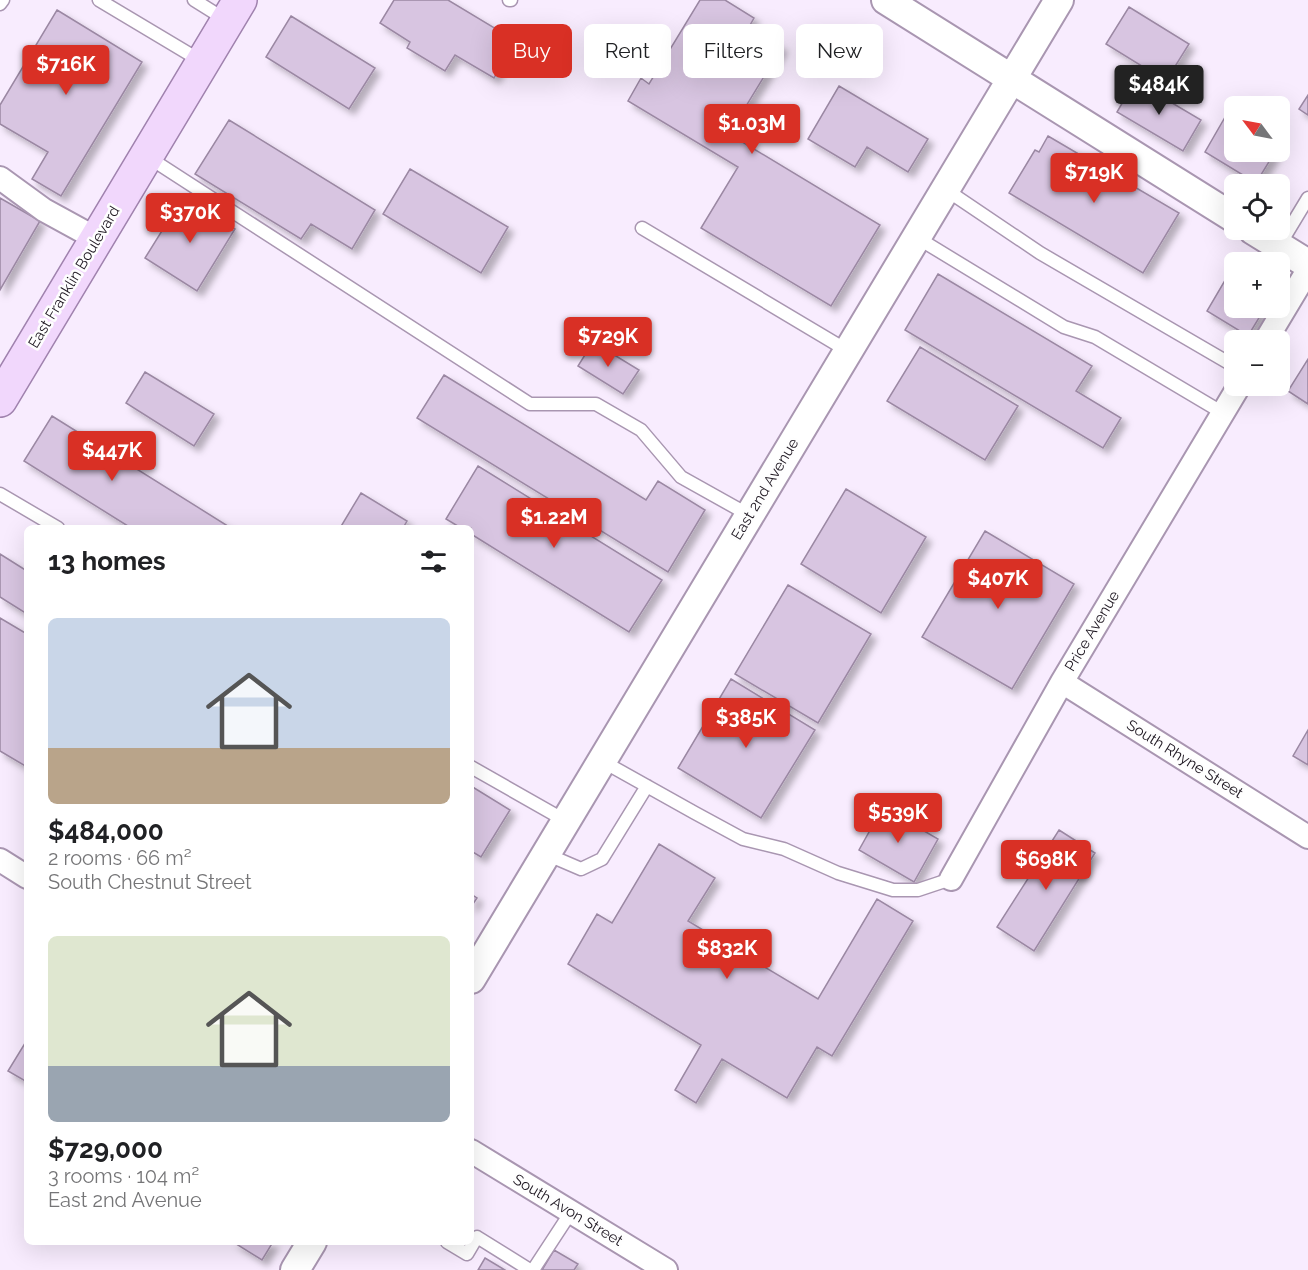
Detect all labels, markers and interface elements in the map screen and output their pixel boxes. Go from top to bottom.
chip: Buy [492,24,572,78]
chip: Rent [584,24,671,78]
chip: Filters [683,24,784,78]
chip: New [796,24,883,78]
pin: $716K [24,45,108,96]
text: $716K [36,52,96,76]
pin: $484K [1117,65,1201,116]
text: $484K [1129,72,1189,96]
north arrow [1224,96,1290,162]
map controls [1224,96,1290,396]
pin: $1.03M [703,104,801,155]
text: $1.03M [718,111,786,135]
pin: $719K [1052,153,1136,204]
text: $719K [1065,160,1123,184]
button: locate [1224,174,1290,240]
pin: $370K [148,193,232,244]
text: $370K [160,200,220,224]
street label: East Franklin Boulevard [24,203,124,351]
button: + [1224,252,1290,318]
pin: $729K [566,317,650,368]
text: $729K [578,324,638,348]
button: − [1224,330,1290,396]
pin: $447K [70,431,154,482]
street label: East 2nd Avenue [728,435,802,543]
text: $447K [82,438,142,462]
pin: $1.22M [505,498,603,549]
text: $1.22M [521,505,587,529]
icon: filters [417,545,450,578]
text: 13 homes [48,546,166,576]
pin: $407K [956,559,1040,610]
text: $407K [968,566,1028,590]
street label: Price Avenue [1061,587,1123,675]
icon: home [195,657,303,765]
pin: $385K [704,698,788,749]
text: $385K [716,705,776,729]
street label: South Rhyne Street [1123,716,1247,802]
pin: $539K [856,793,940,844]
text: $539K [868,800,928,824]
text: $484,000 [48,816,164,846]
pin: $698K [1004,840,1088,891]
text: 2 rooms · 66 m² [48,846,191,870]
text: $698K [1015,847,1077,871]
text: South Chestnut Street [48,870,252,894]
pin: $832K [685,929,769,980]
text: $832K [697,936,757,960]
icon: home [195,975,303,1083]
text: $729,000 [48,1134,163,1164]
text: 3 rooms · 104 m² [48,1164,199,1188]
street label: South Avon Street [510,1170,626,1250]
text: East 2nd Avenue [48,1188,202,1212]

